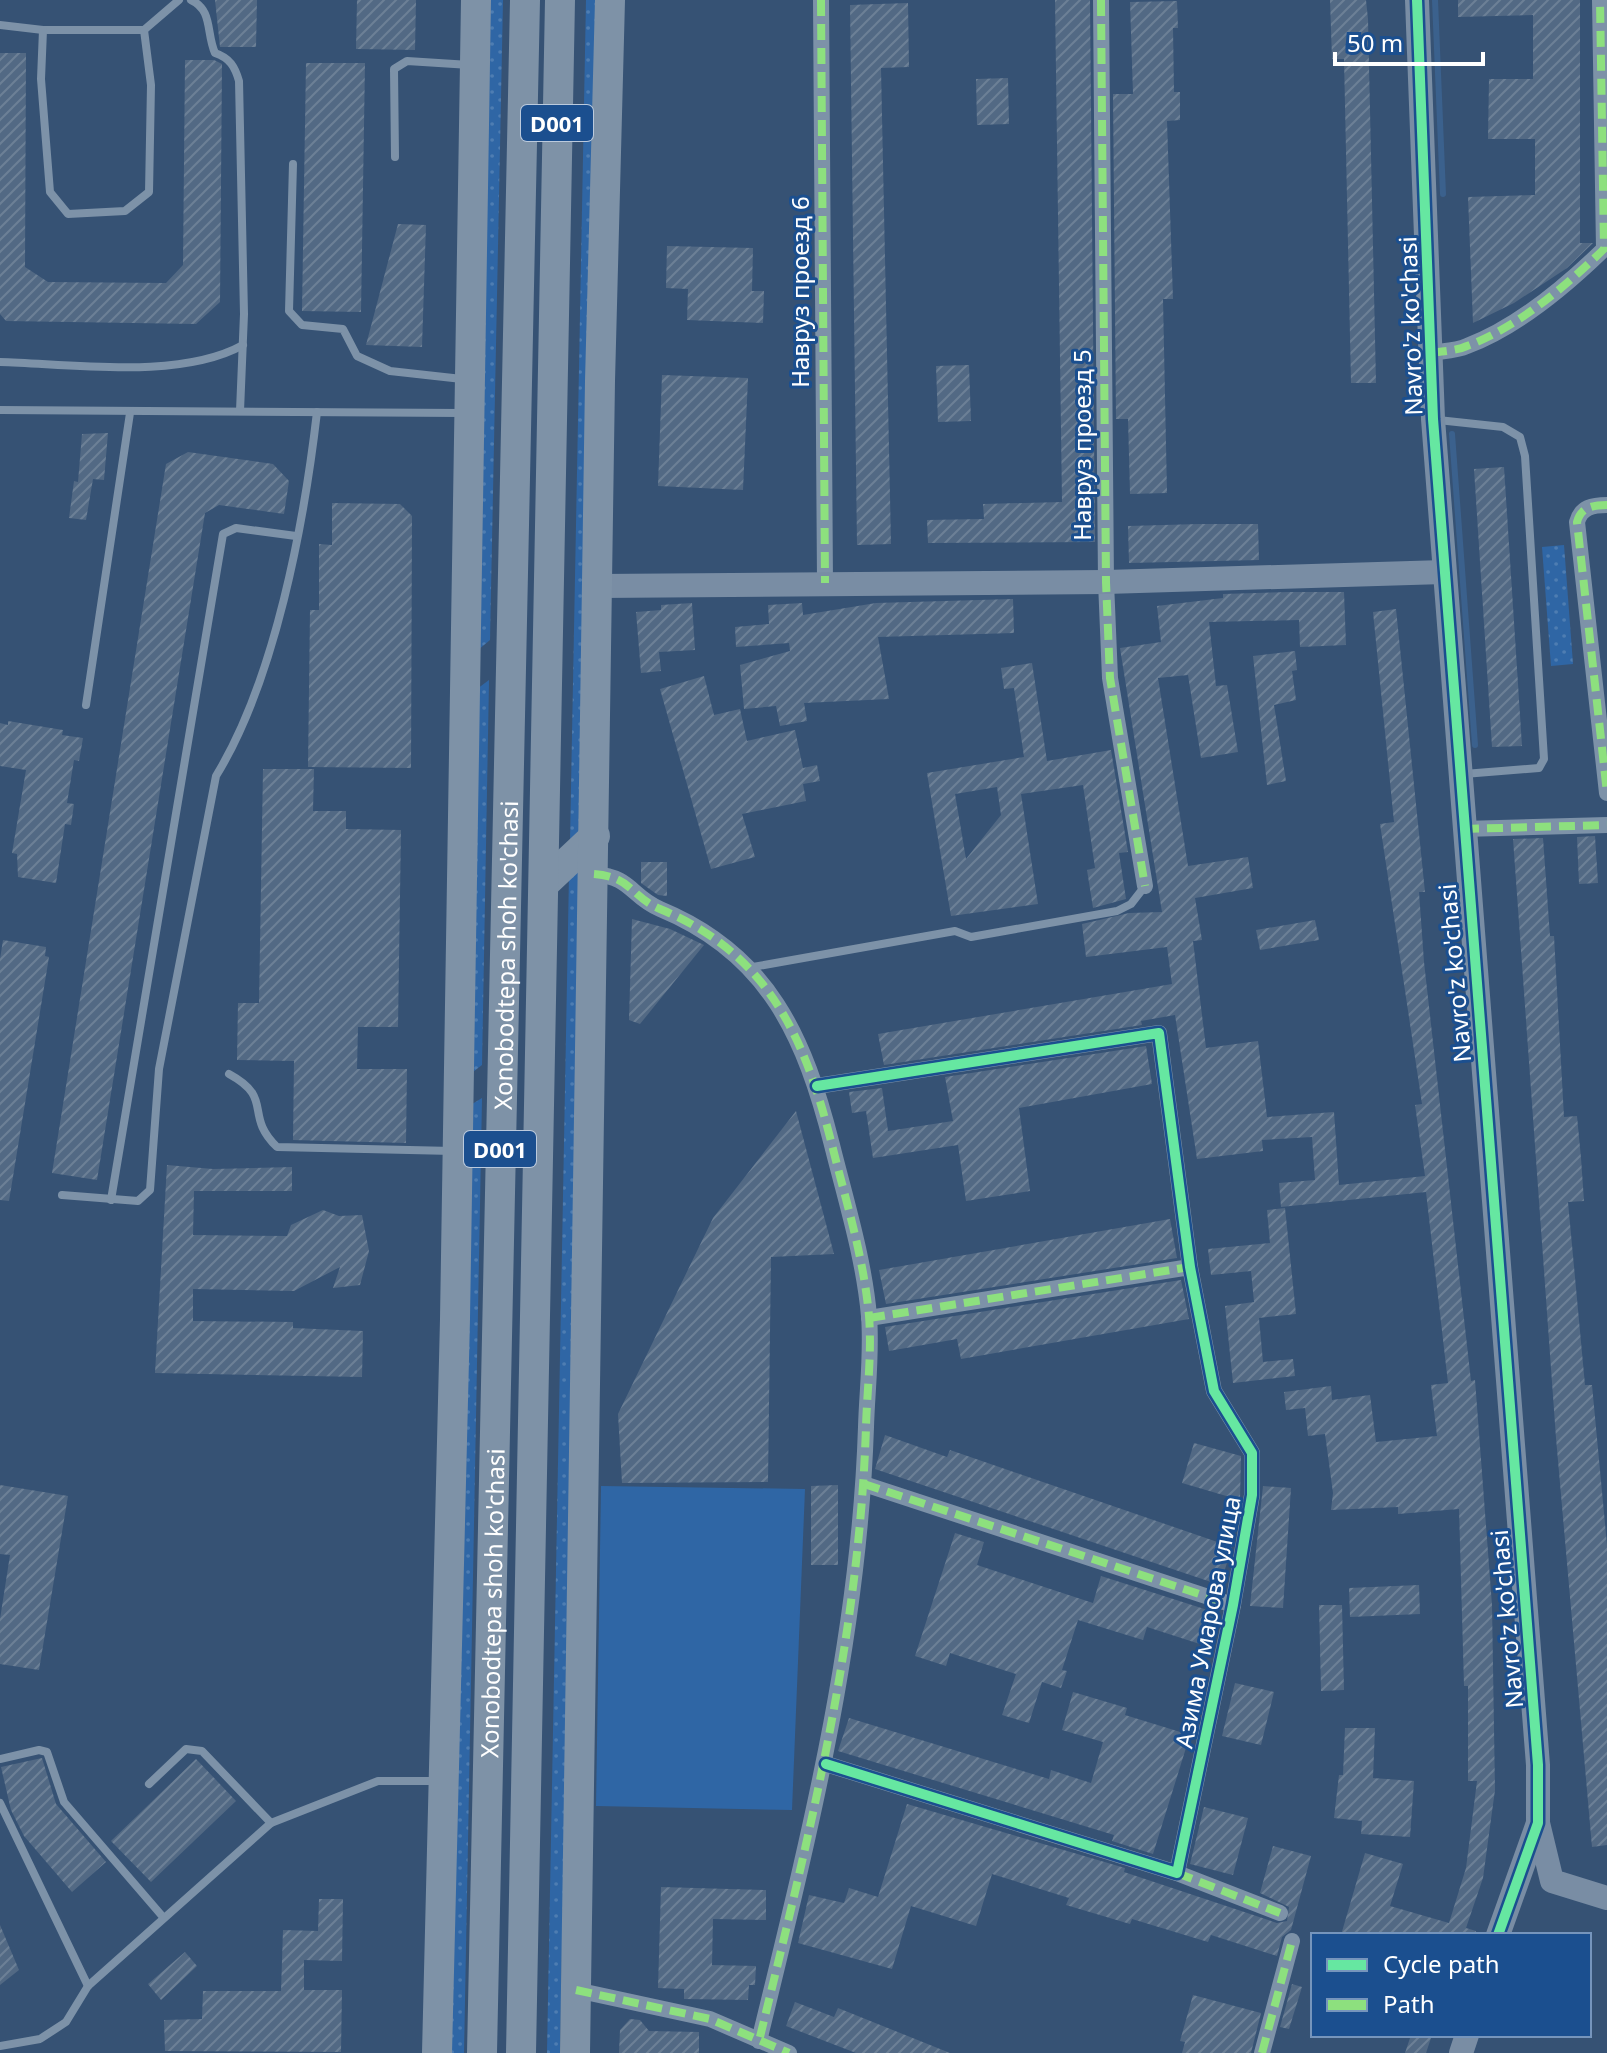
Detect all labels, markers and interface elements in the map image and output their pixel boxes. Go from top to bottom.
scale bar [1335,16,1483,66]
text: 50 m [1347,26,1403,59]
road number: D001 [521,105,593,141]
street label: Навруз проезд 6 [783,196,816,388]
street label: Navro'z ko'chasi [1390,236,1430,416]
street label: Навруз проезд 5 [1065,349,1098,541]
street label: Xonobodtepa shoh ko'chasi [485,800,525,1110]
street label: Navro'z ko'chasi [1430,882,1478,1064]
road number: D001 [464,1131,536,1167]
street label: Xonobodtepa shoh ko'chasi [472,1448,511,1758]
street label: Азима Умарова улица [1166,1493,1248,1751]
street label: Navro'z ko'chasi [1482,1528,1530,1710]
legend [1311,1933,1591,2037]
text: Cycle path [1383,1947,1500,1980]
text: Path [1383,1987,1434,2020]

